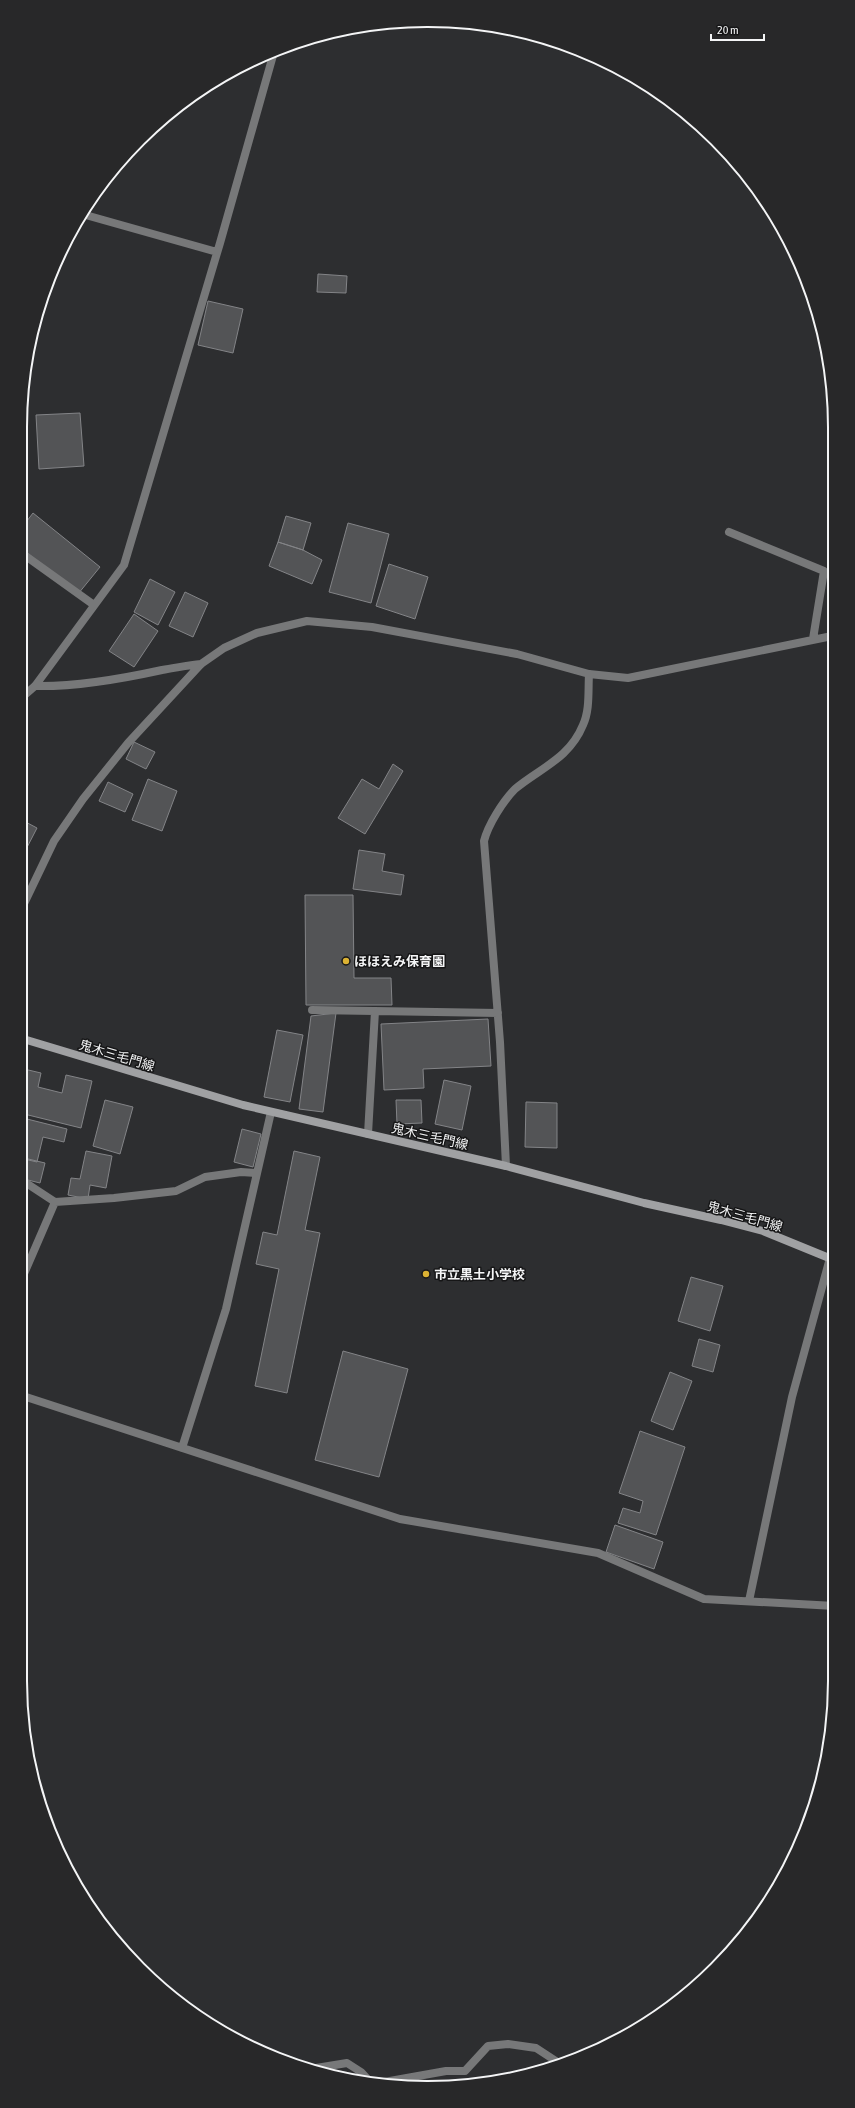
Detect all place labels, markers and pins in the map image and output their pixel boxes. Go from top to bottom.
place label: ほほえみ保育園 [354,954,445,969]
marker: ほほえみ保育園 [341,956,351,966]
place label: 市立黒土小学校 [434,1267,525,1282]
marker: 市立黒土小学校 [421,1269,431,1279]

